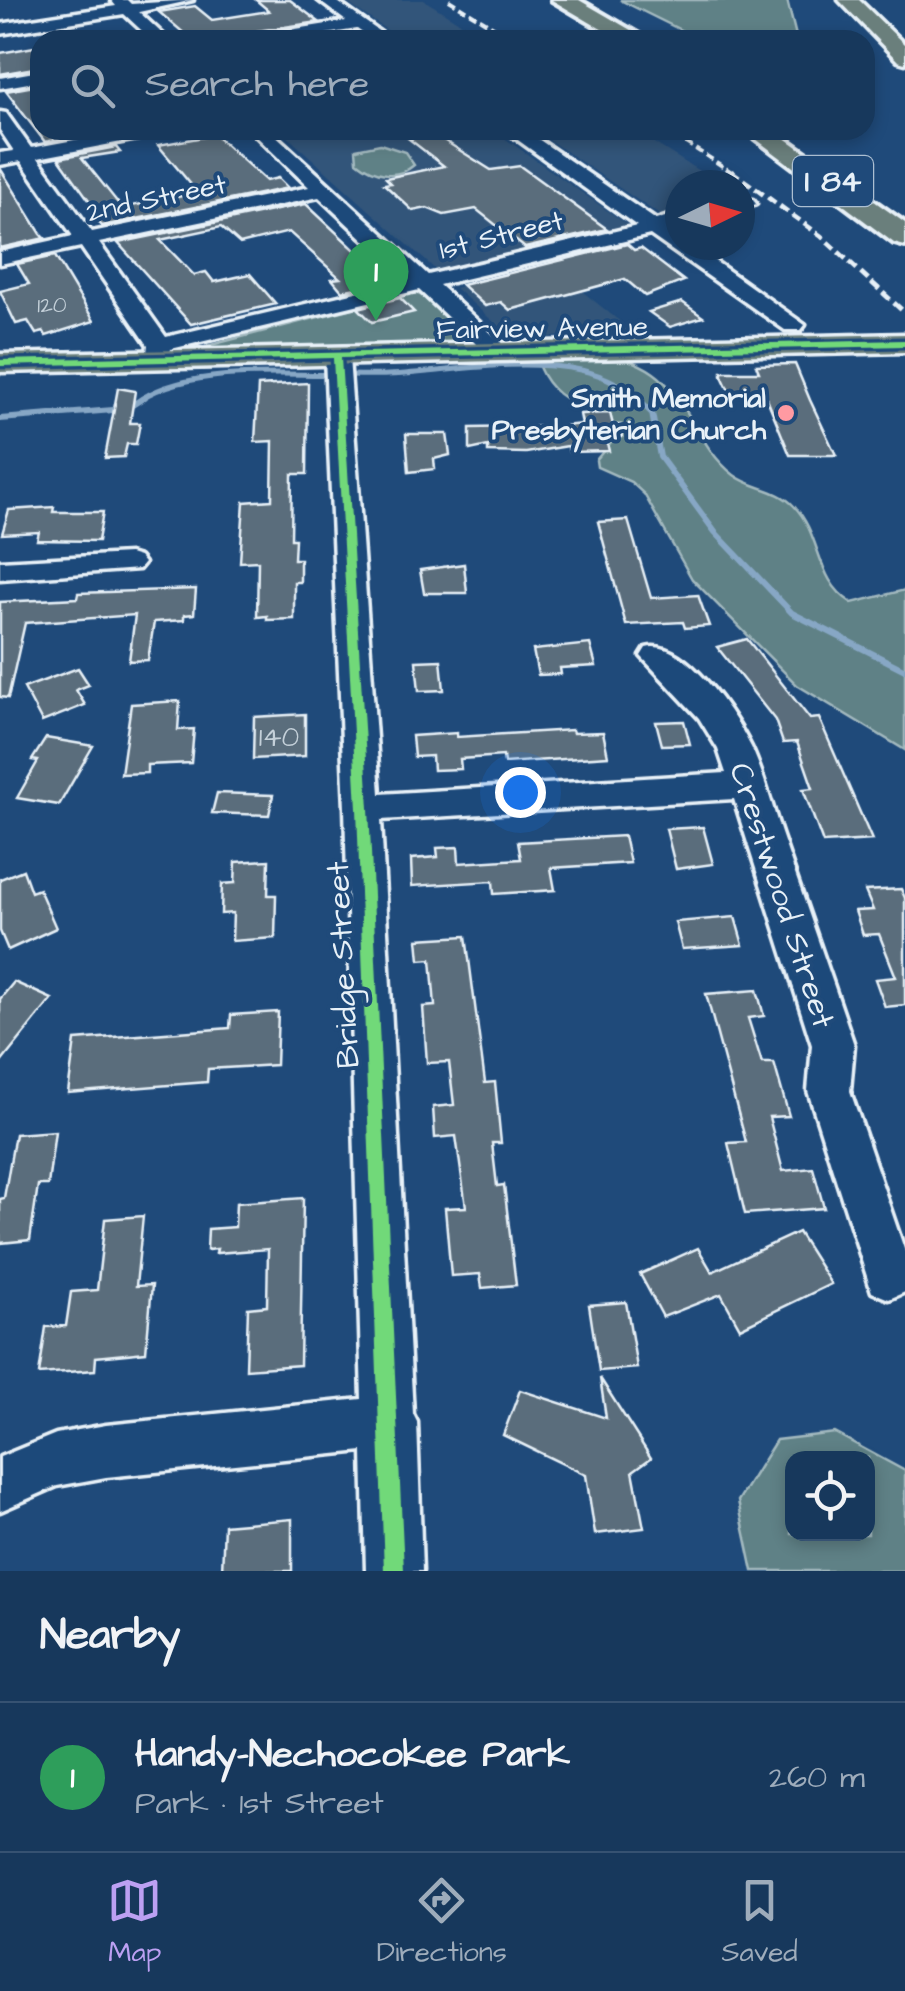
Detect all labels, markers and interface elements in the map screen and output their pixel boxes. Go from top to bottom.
search box [30,30,875,140]
icon: search [65,58,120,113]
text: Search here [145,59,369,111]
road number: I 84 [793,156,873,206]
street label: 2nd Street [83,164,230,232]
north arrow [665,170,755,260]
street label: 1st Street [435,201,568,270]
pin: 1 [344,238,408,321]
house number: 120 [37,290,67,321]
street label: Fairview Avenue [436,307,648,350]
place label: Smith Memorial Presbyterian Church [492,379,767,453]
marker: Smith Memorial Presbyterian Church [775,402,797,424]
house number: 140 [259,718,299,757]
street label: Crestwood Street [717,757,846,1034]
your location [495,767,546,818]
street label: Bridge Street [316,860,371,1069]
map controls [785,1451,875,1541]
button: locate [785,1451,875,1541]
text: Nearby [40,1607,180,1665]
text: Handy-Nechocokee Park [135,1729,570,1781]
text: 1 [70,1755,75,1800]
text: 260 m [769,1755,865,1800]
text: Park · 1st Street [135,1781,384,1826]
tab: Map [107,1873,162,1972]
tab: Directions [377,1873,507,1972]
tab: Saved [721,1873,798,1972]

